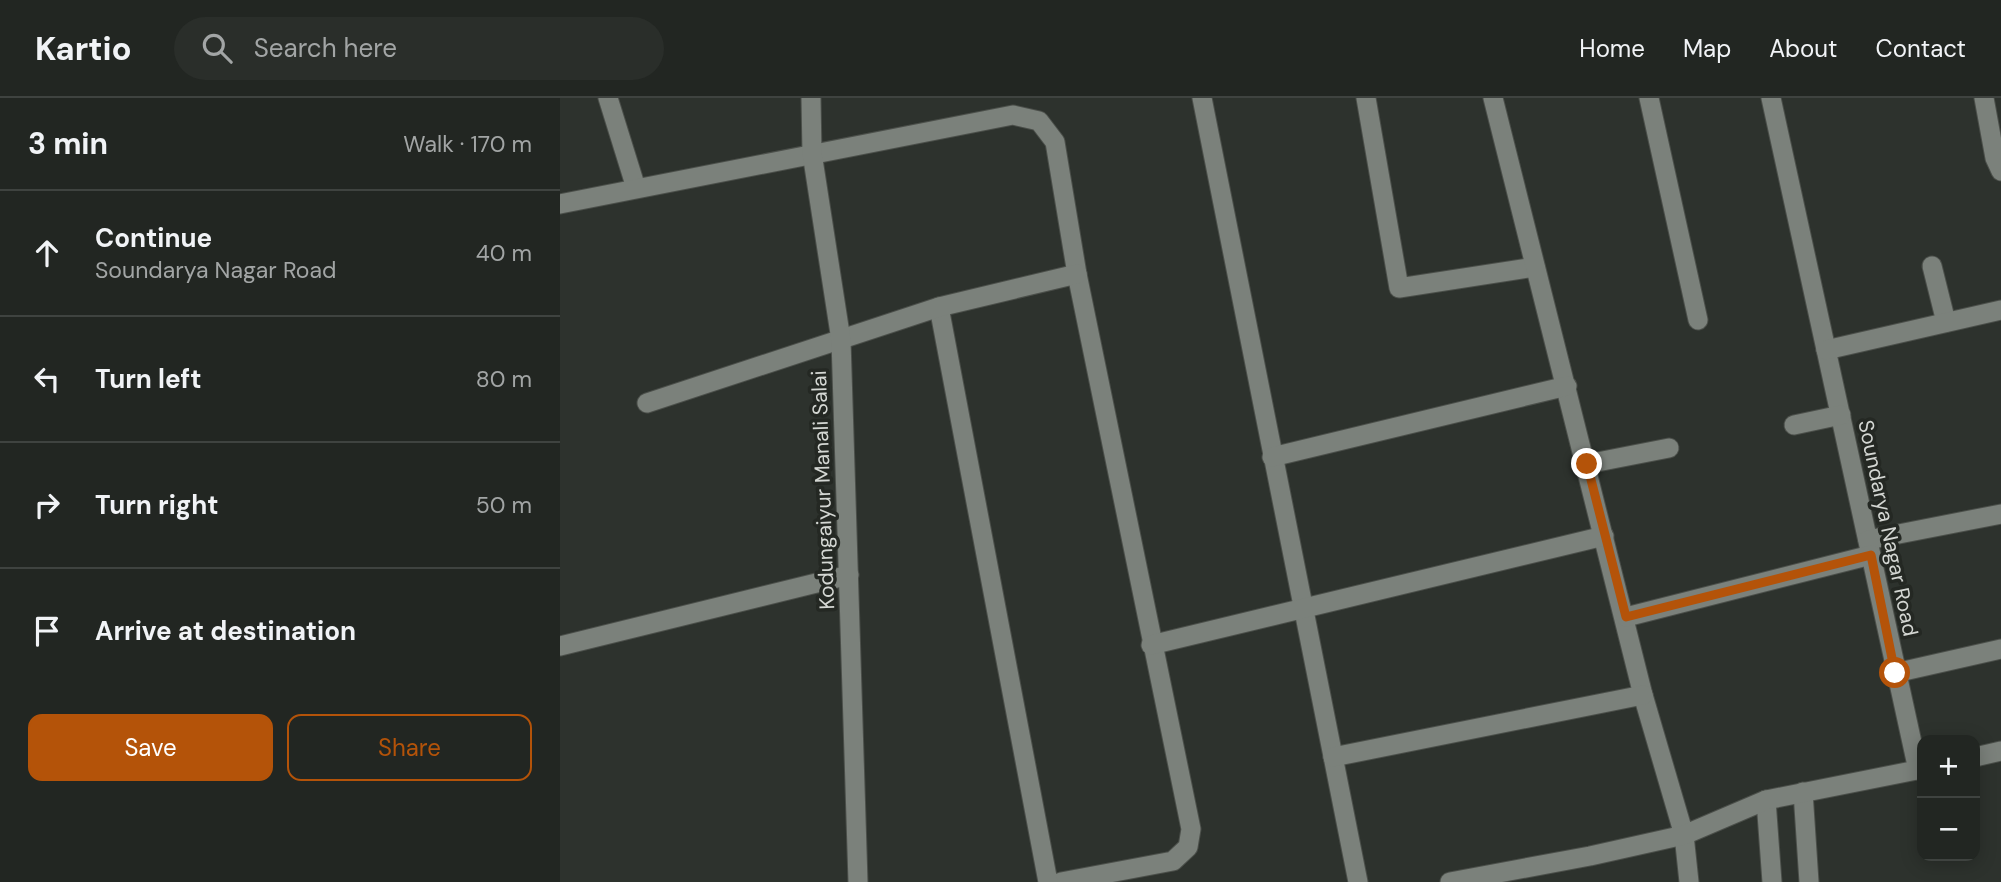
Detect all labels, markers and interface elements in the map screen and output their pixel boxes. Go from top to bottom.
search box [174,17,664,80]
text: Kartio [35,27,132,70]
icon: search [198,29,236,67]
text: Search here [254,31,397,65]
text: Home [1579,33,1645,64]
text: Map [1683,33,1731,64]
text: About [1769,33,1838,64]
text: Contact [1876,33,1966,64]
text: 3 min [28,124,108,163]
text: Walk · 170 m [403,129,532,159]
text: Continue [95,221,212,255]
icon: ahead [28,234,66,272]
text: 40 m [476,238,532,268]
text: Soundarya Nagar Road [95,255,336,285]
icon: left [28,360,66,398]
text: Turn left [95,362,202,396]
text: 80 m [476,364,532,394]
street label: Kodungaiyur Manali Salai [805,370,841,610]
street label: Soundarya Nagar Road [1851,417,1925,639]
route end [1571,448,1602,479]
icon: right [28,486,66,524]
text: Turn right [95,488,219,522]
text: 50 m [476,490,532,520]
icon: arrive [28,612,66,650]
text: Arrive at destination [95,614,356,648]
route start [1879,657,1910,688]
button: Save [28,714,273,781]
button: Share [287,714,532,781]
map controls [1917,735,1980,861]
button: + [1917,735,1980,798]
button: − [1917,798,1980,861]

